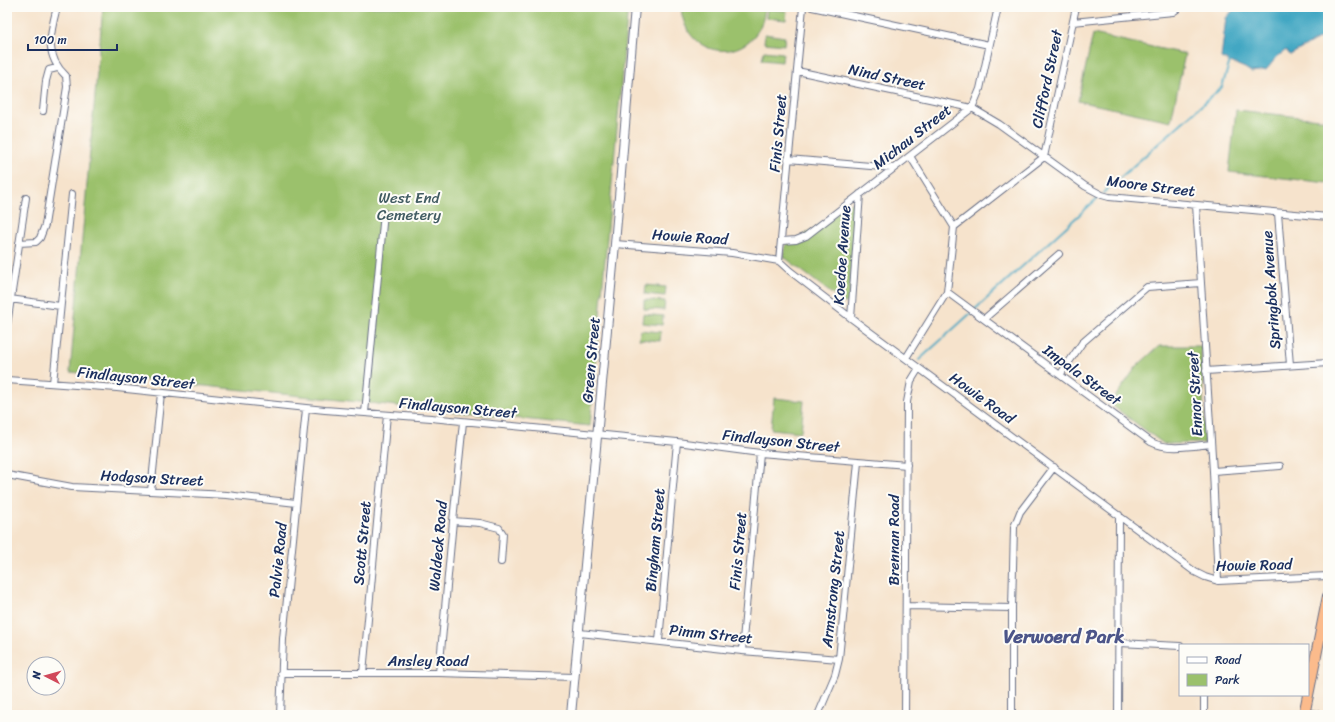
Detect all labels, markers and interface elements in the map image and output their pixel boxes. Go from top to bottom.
scale bar [28,26,117,52]
street label: Clifford Street [1024,26,1070,131]
text: 100 m [34,29,67,51]
street label: Nind Street [846,56,928,98]
street label: Finis Street [762,92,794,173]
street label: Michau Street [867,97,958,176]
street label: Moore Street [1105,168,1197,204]
park label: West End Cemetery [377,185,441,228]
street label: Koedoe Avenue [826,204,858,306]
street label: Howie Road [651,221,730,253]
street label: Springbok Avenue [1254,230,1288,350]
street label: Green Street [574,316,608,404]
street label: Impala Street [1036,337,1128,413]
street label: Ennor Street [1180,350,1210,437]
street label: Findlayson Street [76,359,197,397]
street label: Howie Road [944,365,1021,432]
street label: Findlayson Street [398,390,519,426]
street label: Findlayson Street [721,422,842,460]
street label: Hodgson Street [100,462,205,494]
street label: Bingham Street [638,487,673,593]
street label: Brennan Road [881,493,907,586]
street label: Scott Street [345,499,379,586]
street label: Waldeck Road [421,499,455,592]
street label: Finis Street [722,510,754,591]
street label: Palvie Road [261,520,295,599]
street label: Armstrong Street [814,529,852,650]
street label: Howie Road [1216,551,1293,579]
street label: Pimm Street [668,617,754,651]
district label: Verwoerd Park [1004,620,1124,653]
legend [1179,644,1309,696]
street label: Ansley Road [387,648,469,674]
text: Road [1215,649,1242,671]
north arrow [26,656,66,696]
text: Park [1215,669,1240,691]
text: N [27,670,46,681]

